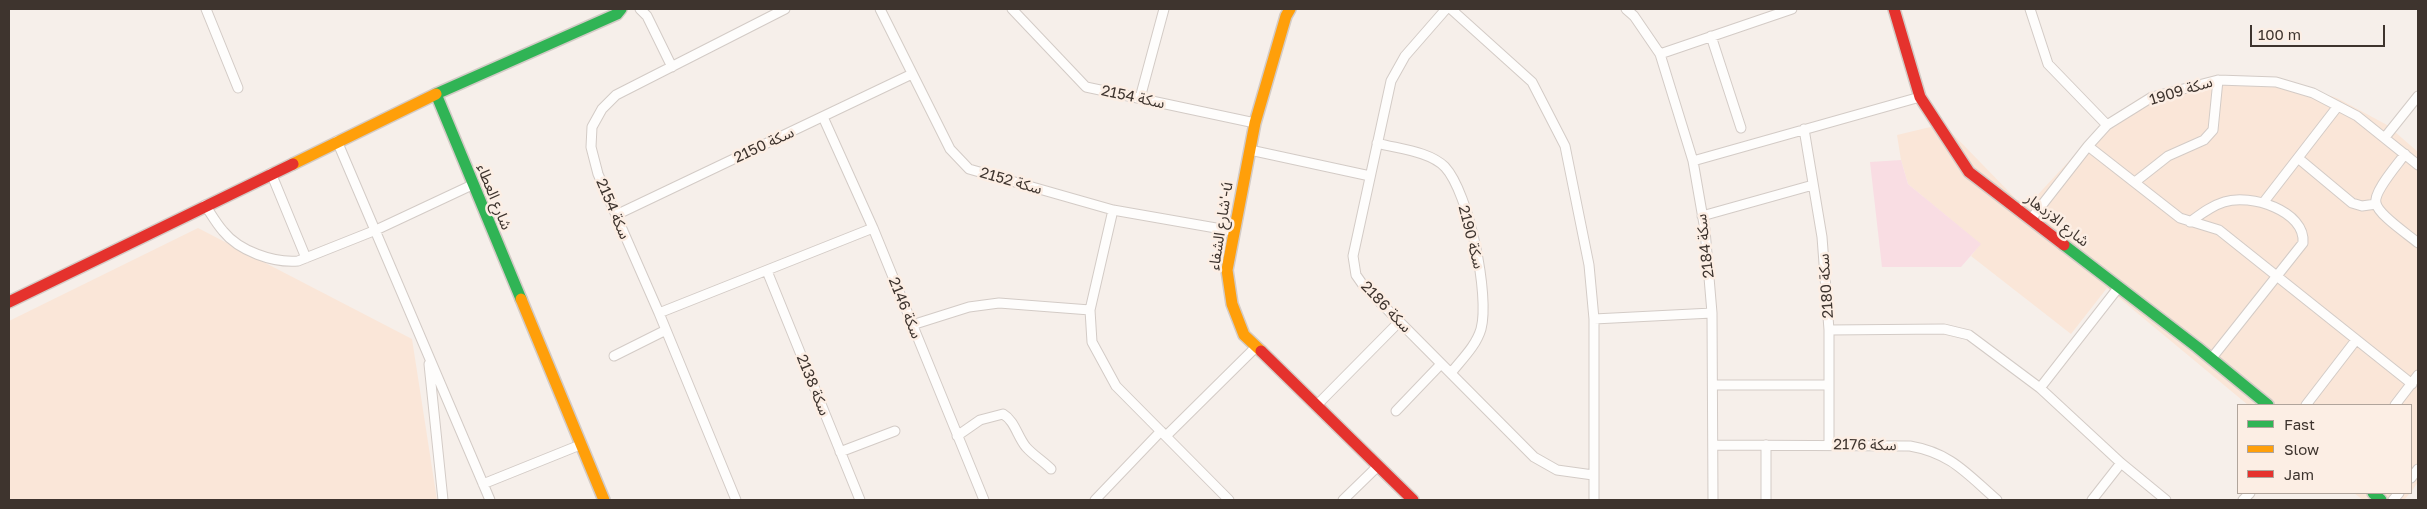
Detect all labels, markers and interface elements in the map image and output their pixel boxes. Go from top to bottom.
scale bar [2252,15,2387,47]
text: 100 m [2258,25,2301,43]
street label: سكة 1909 [2147,73,2215,109]
street label: سكة 2154 [1100,82,1166,112]
street label: سكة 2150 [731,123,797,167]
street label: شارع العطاء [473,161,515,233]
street label: سكة 2152 [978,164,1044,198]
street label: سكة 2154 [592,176,634,242]
street label: شارع الشفاء'-ú [1205,181,1237,271]
street label: شارع الازدهار [2022,190,2092,250]
street label: سكة 2190 [1454,203,1488,271]
street label: سكة 2184 [1692,213,1718,279]
street label: سكة 2180 [1815,253,1837,319]
street label: سكة 2146 [885,275,925,341]
street label: سكة 2186 [1357,278,1415,336]
street label: سكة 2138 [793,352,833,418]
legend [2237,404,2412,494]
text: Fast [2284,415,2315,433]
street label: سكة 2176 [1833,435,1897,455]
text: Slow [2284,440,2319,458]
text: Jam [2284,465,2314,483]

